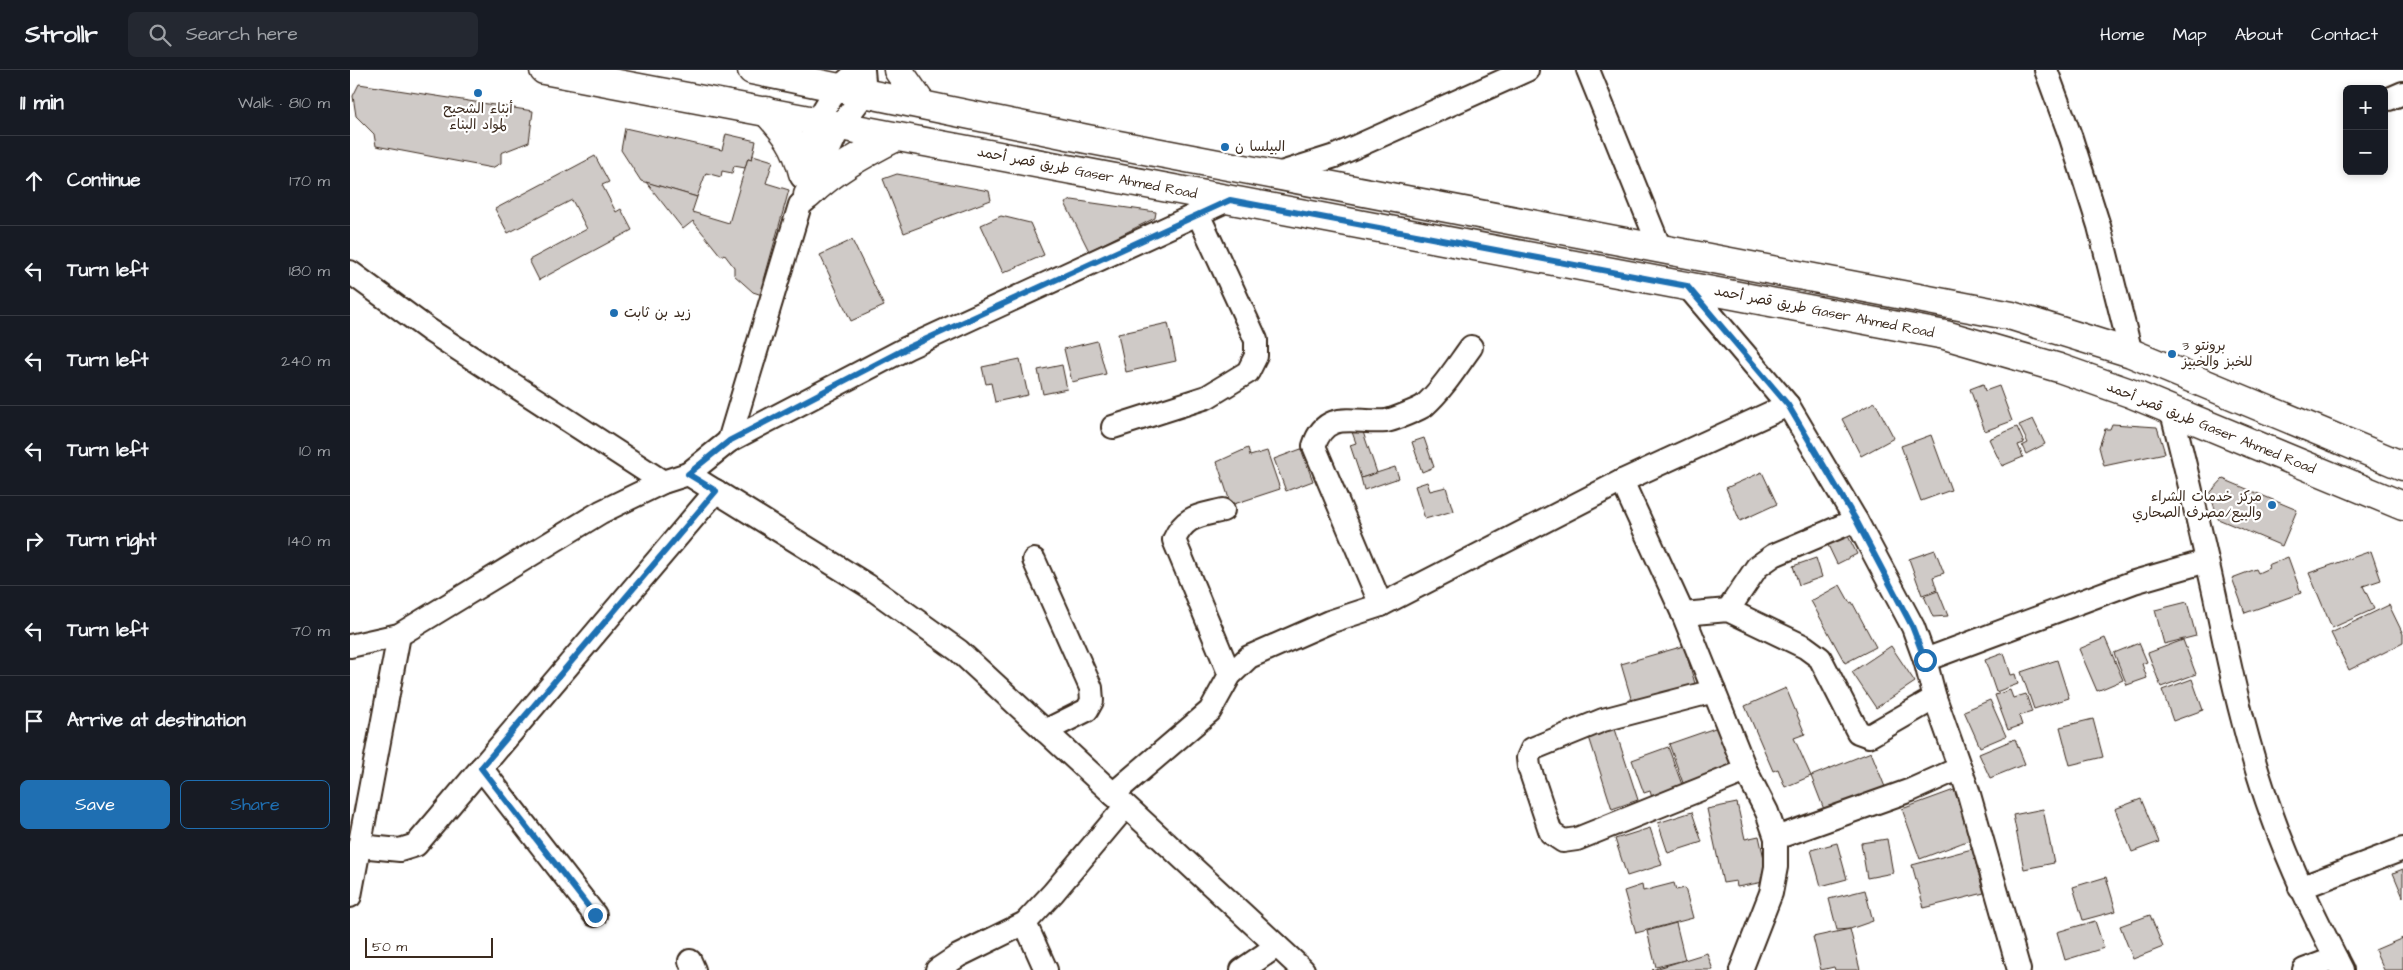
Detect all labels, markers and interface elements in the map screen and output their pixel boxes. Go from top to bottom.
search box [128,12,478,57]
text: Strollr [25,18,98,52]
icon: search [146,21,174,49]
text: Search here [186,21,298,48]
text: Home [2100,22,2145,47]
text: Map [2173,22,2207,47]
text: About [2235,22,2283,47]
text: Contact [2311,22,2378,47]
map controls [2343,85,2388,175]
button: + [2343,85,2388,130]
marker: أبناء الشحيح لمواد البناء [472,87,484,99]
text: 11 min [20,88,64,117]
text: Walk · 810 m [238,92,330,114]
place label: أبناء الشحيح لمواد البناء [443,99,513,135]
button: − [2343,130,2388,175]
place label: البيلسا ن [1235,137,1285,157]
marker: البيلسا ن [1219,141,1231,153]
street label: طريق قصر أحمد Gaser Ahmed Road [975,142,1199,204]
icon: ahead [20,167,48,195]
text: Continue [67,167,141,194]
text: 170 m [289,170,330,192]
icon: left [20,257,48,285]
text: Turn left [67,257,148,284]
text: 180 m [289,260,330,282]
street label: طريق قصر أحمد Gaser Ahmed Road [1712,281,1936,343]
place label: زيد بن ثابت [624,303,691,323]
marker: زيد بن ثابت [608,307,620,319]
place label: برونتو 3 للخبز والخبيز [2181,336,2252,372]
icon: left [20,347,48,375]
text: Turn left [67,347,148,374]
marker: برونتو 3 للخبز والخبيز [2166,348,2178,360]
text: 240 m [281,350,330,372]
street label: طريق قصر أحمد Gaser Ahmed Road [2104,377,2318,479]
icon: left [20,437,48,465]
text: Turn left [67,437,148,464]
text: 10 m [299,440,330,462]
place label: مركز خدمات الشراء والبيع/مصرف الصحاري [2132,487,2262,523]
marker: مركز خدمات الشراء والبيع/مصرف الصحاري [2266,499,2278,511]
icon: right [20,527,48,555]
text: Turn right [67,527,156,554]
text: 140 m [288,530,330,552]
icon: left [20,617,48,645]
text: Turn left [67,617,148,644]
text: 70 m [291,620,330,642]
route start [1914,649,1937,672]
icon: arrive [20,707,48,735]
text: Arrive at destination [67,707,246,734]
button: Save [20,780,170,829]
button: Share [180,780,330,829]
route end [584,904,607,927]
scale bar [365,935,492,958]
text: 50 m [372,937,407,957]

